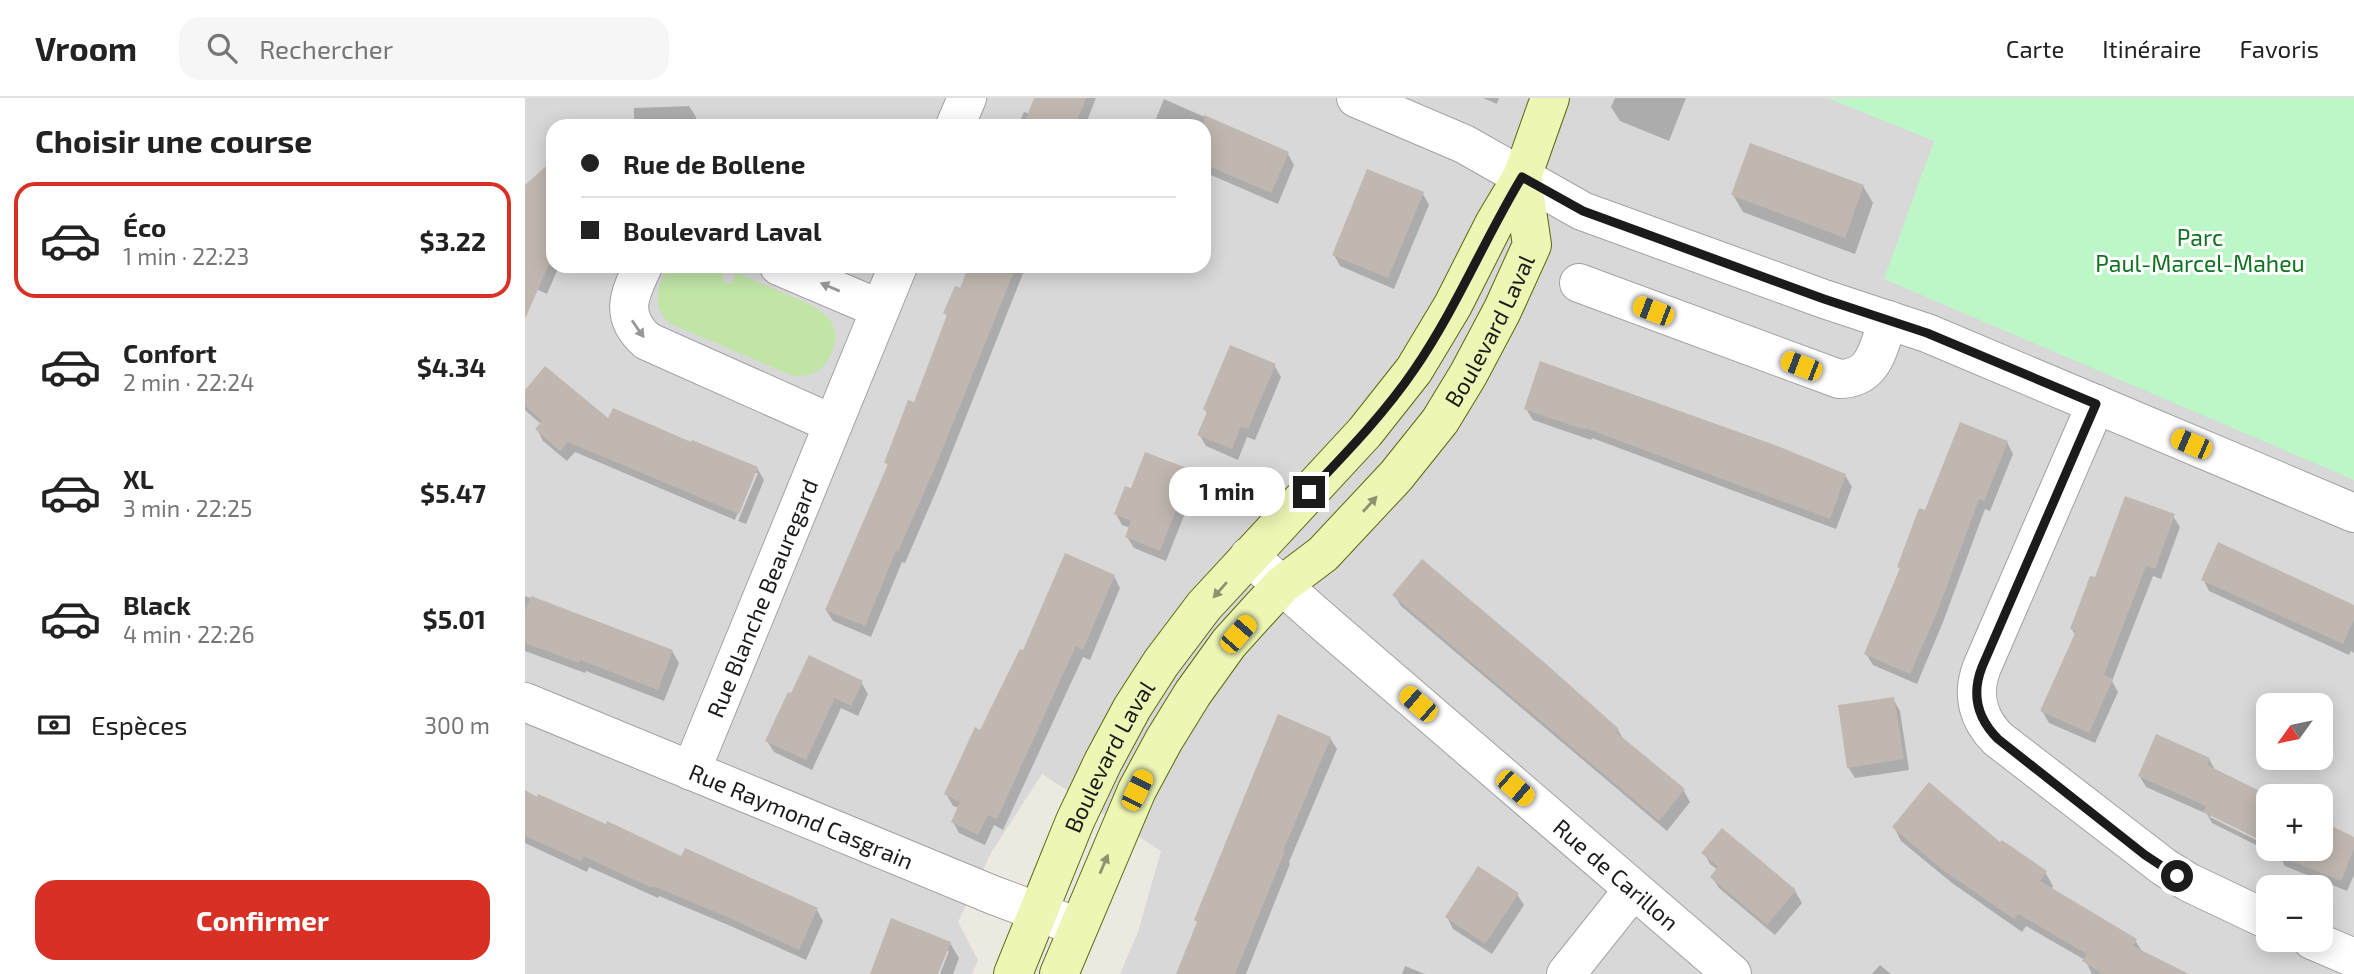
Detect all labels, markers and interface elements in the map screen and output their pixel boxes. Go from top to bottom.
search box [179,17,669,80]
text: Vroom [35,28,137,68]
icon: search [203,29,241,67]
text: Rechercher [259,33,393,64]
text: Carte [2006,34,2064,63]
text: Itinéraire [2102,34,2201,63]
text: Favoris [2239,34,2319,63]
text: Choisir une course [35,121,312,159]
text: Rue de Bollene [623,148,805,179]
icon: car [39,209,102,272]
text: Éco [123,211,166,242]
text: Boulevard Laval [623,215,821,246]
park label: Parc Paul-Marcel-Maheu [2095,223,2305,277]
text: $3.22 [420,225,486,256]
text: 1 min · 22:23 [123,242,249,270]
street label: Boulevard Laval [1438,250,1540,412]
one-way arrow [819,282,840,293]
car [1630,294,1677,328]
one-way arrow [631,320,645,338]
icon: car [39,335,102,398]
text: Confort [123,337,217,368]
car [1778,349,1825,383]
text: $4.34 [417,351,486,382]
text: 2 min · 22:24 [123,368,254,396]
car [2168,426,2215,462]
icon: car [39,461,102,524]
text: XL [123,463,154,494]
callout: 1 min [1169,468,1285,516]
street label: Rue Blanche Beauregard [701,475,823,721]
route end [1293,476,1325,508]
text: $5.47 [420,477,486,508]
text: 1 min [1199,477,1255,505]
text: 3 min · 22:25 [123,494,252,522]
one-way arrow [1362,496,1378,513]
one-way arrow [1212,581,1228,598]
icon: car [39,587,102,650]
text: Black [123,589,191,620]
text: $5.01 [423,603,486,634]
car [1217,611,1260,657]
text: 4 min · 22:26 [123,620,255,648]
street label: Boulevard Laval [1058,675,1160,836]
car [1396,682,1441,726]
north arrow [2256,693,2333,770]
map controls [2256,693,2333,952]
icon: cash [35,706,73,744]
text: Espèces [91,709,188,740]
text: 300 m [424,711,490,739]
street label: Rue Raymond Casgrain [685,757,918,875]
car [1493,766,1538,810]
car [1119,767,1156,813]
button: + [2256,784,2333,861]
street label: Rue de Carillon [1548,813,1685,936]
one-way arrow [1099,853,1110,874]
route start [2161,860,2193,892]
button: − [2256,875,2333,952]
button: Confirmer [35,880,490,960]

